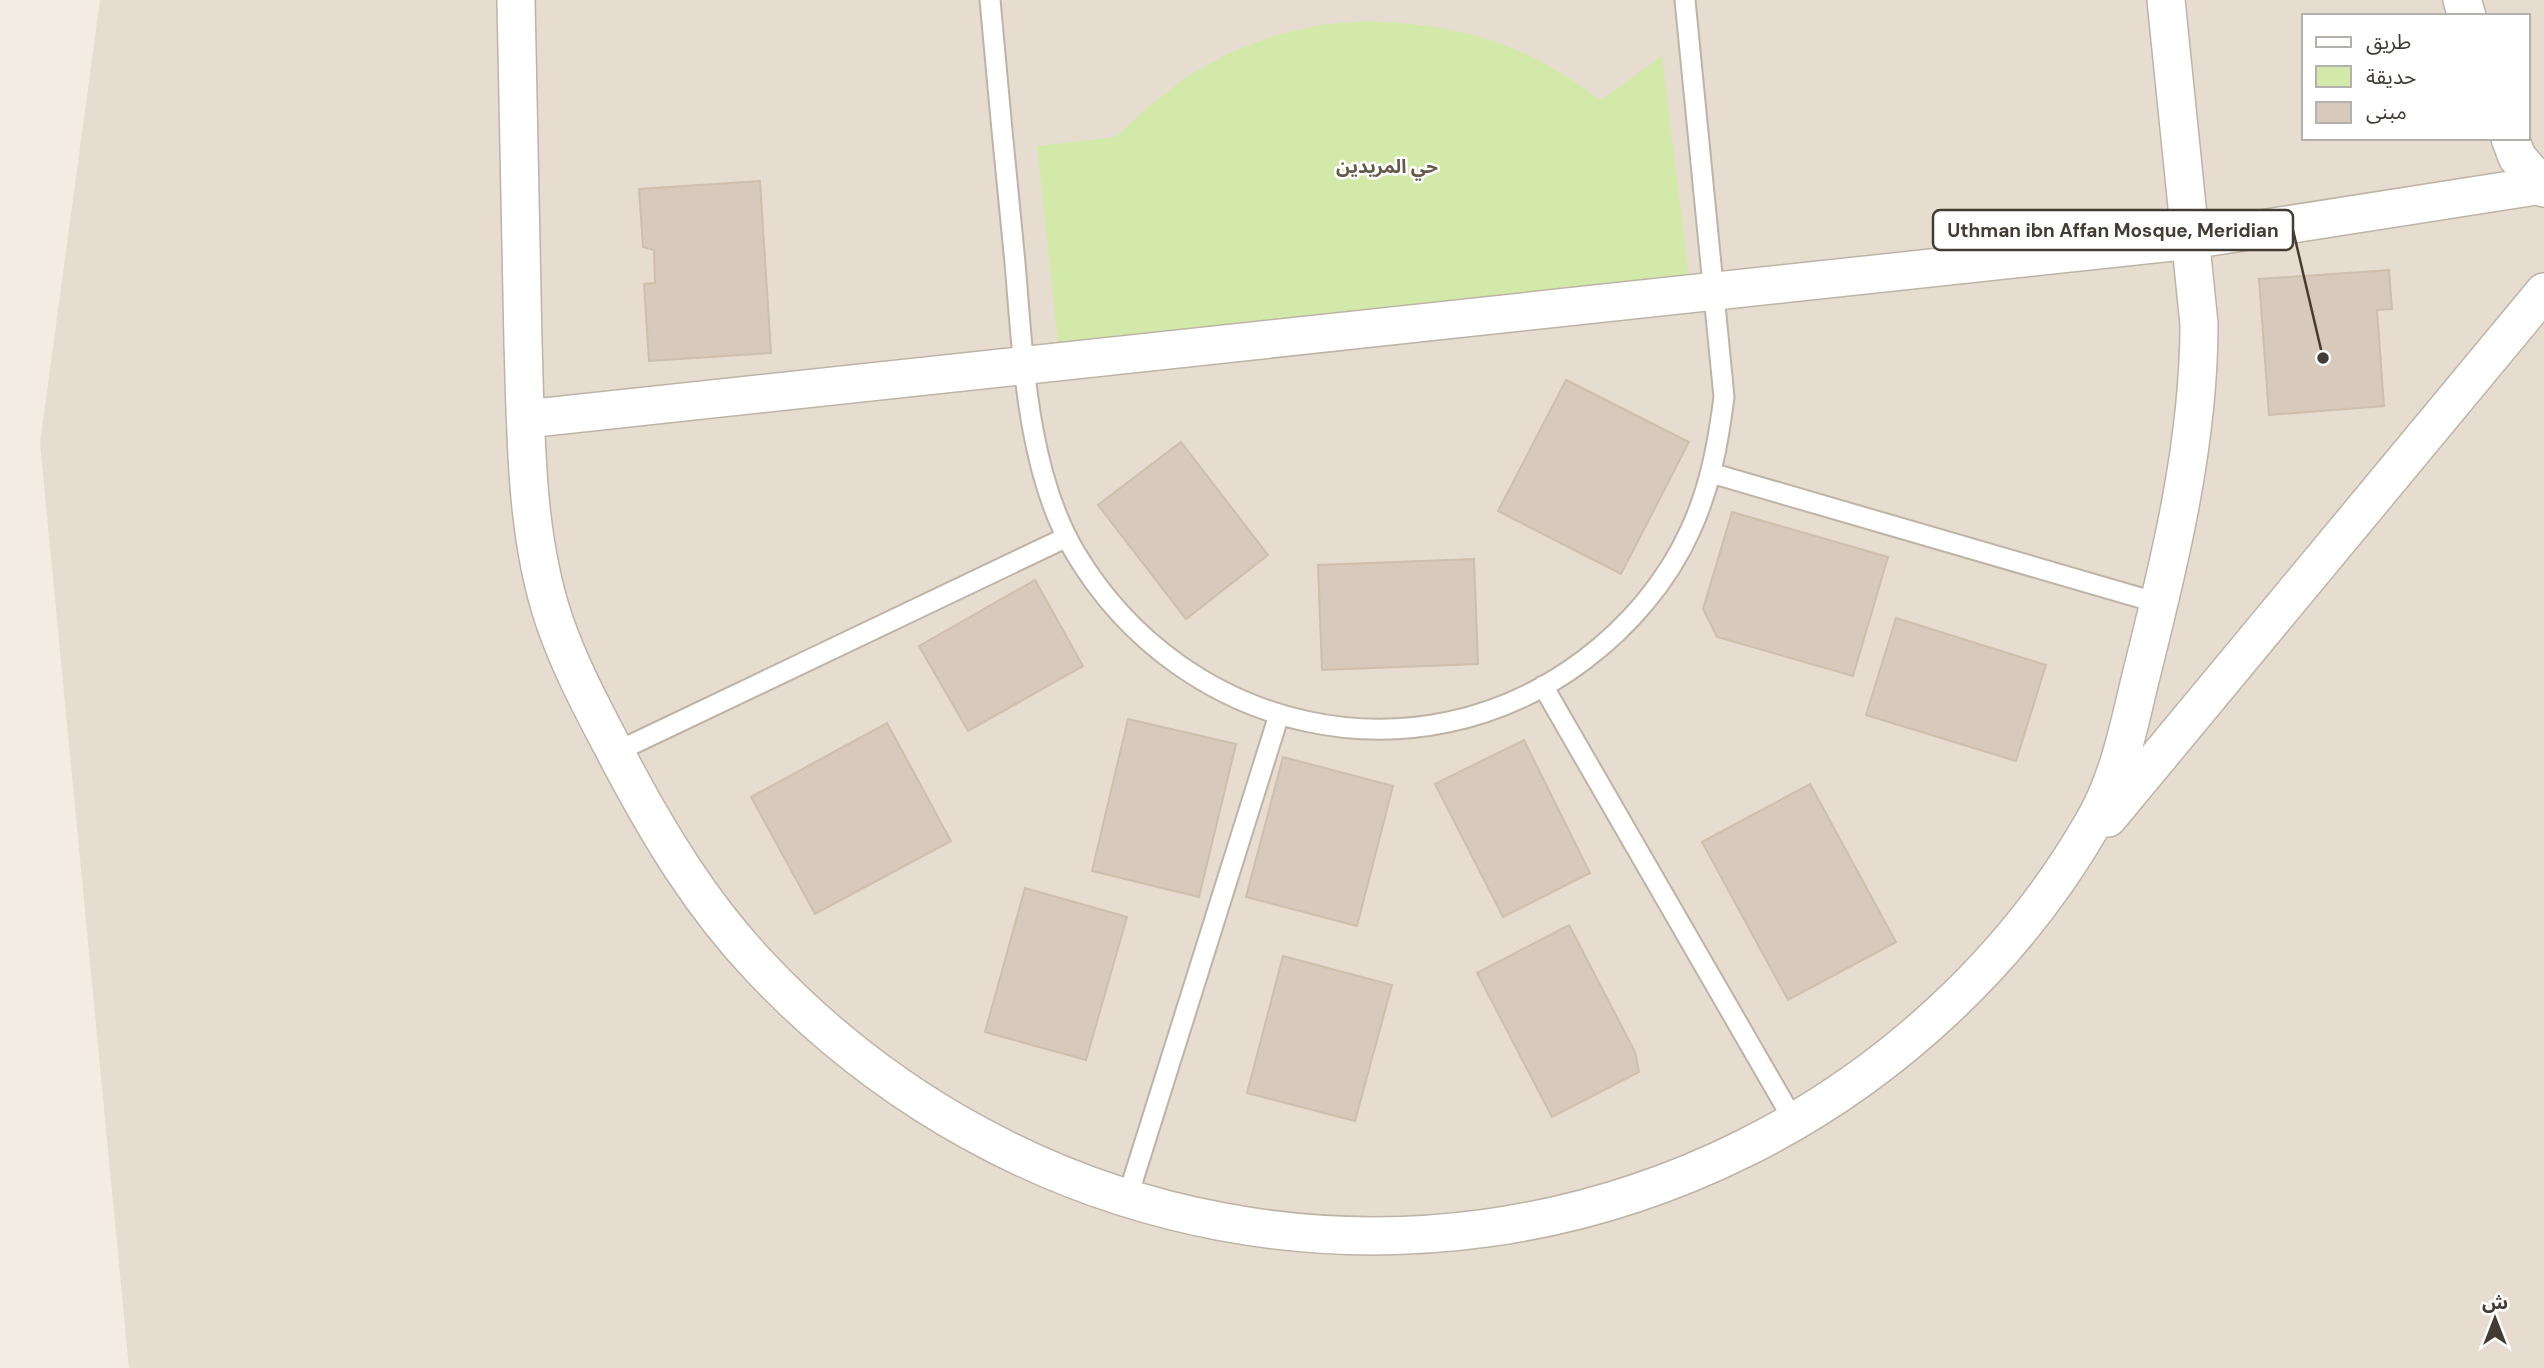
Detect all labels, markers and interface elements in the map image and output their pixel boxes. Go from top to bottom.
legend [2302,14,2530,140]
text: طريق [2366,28,2411,56]
text: حديقة [2366,63,2416,91]
text: مبنى [2366,98,2407,126]
district label: حي المريدين [1336,154,1438,181]
callout: Uthman ibn Affan Mosque, Meridian [1933,210,2293,250]
text: Uthman ibn Affan Mosque, Meridian [1947,218,2279,243]
north arrow [2460,1284,2530,1354]
text: ش [2482,1290,2508,1315]

